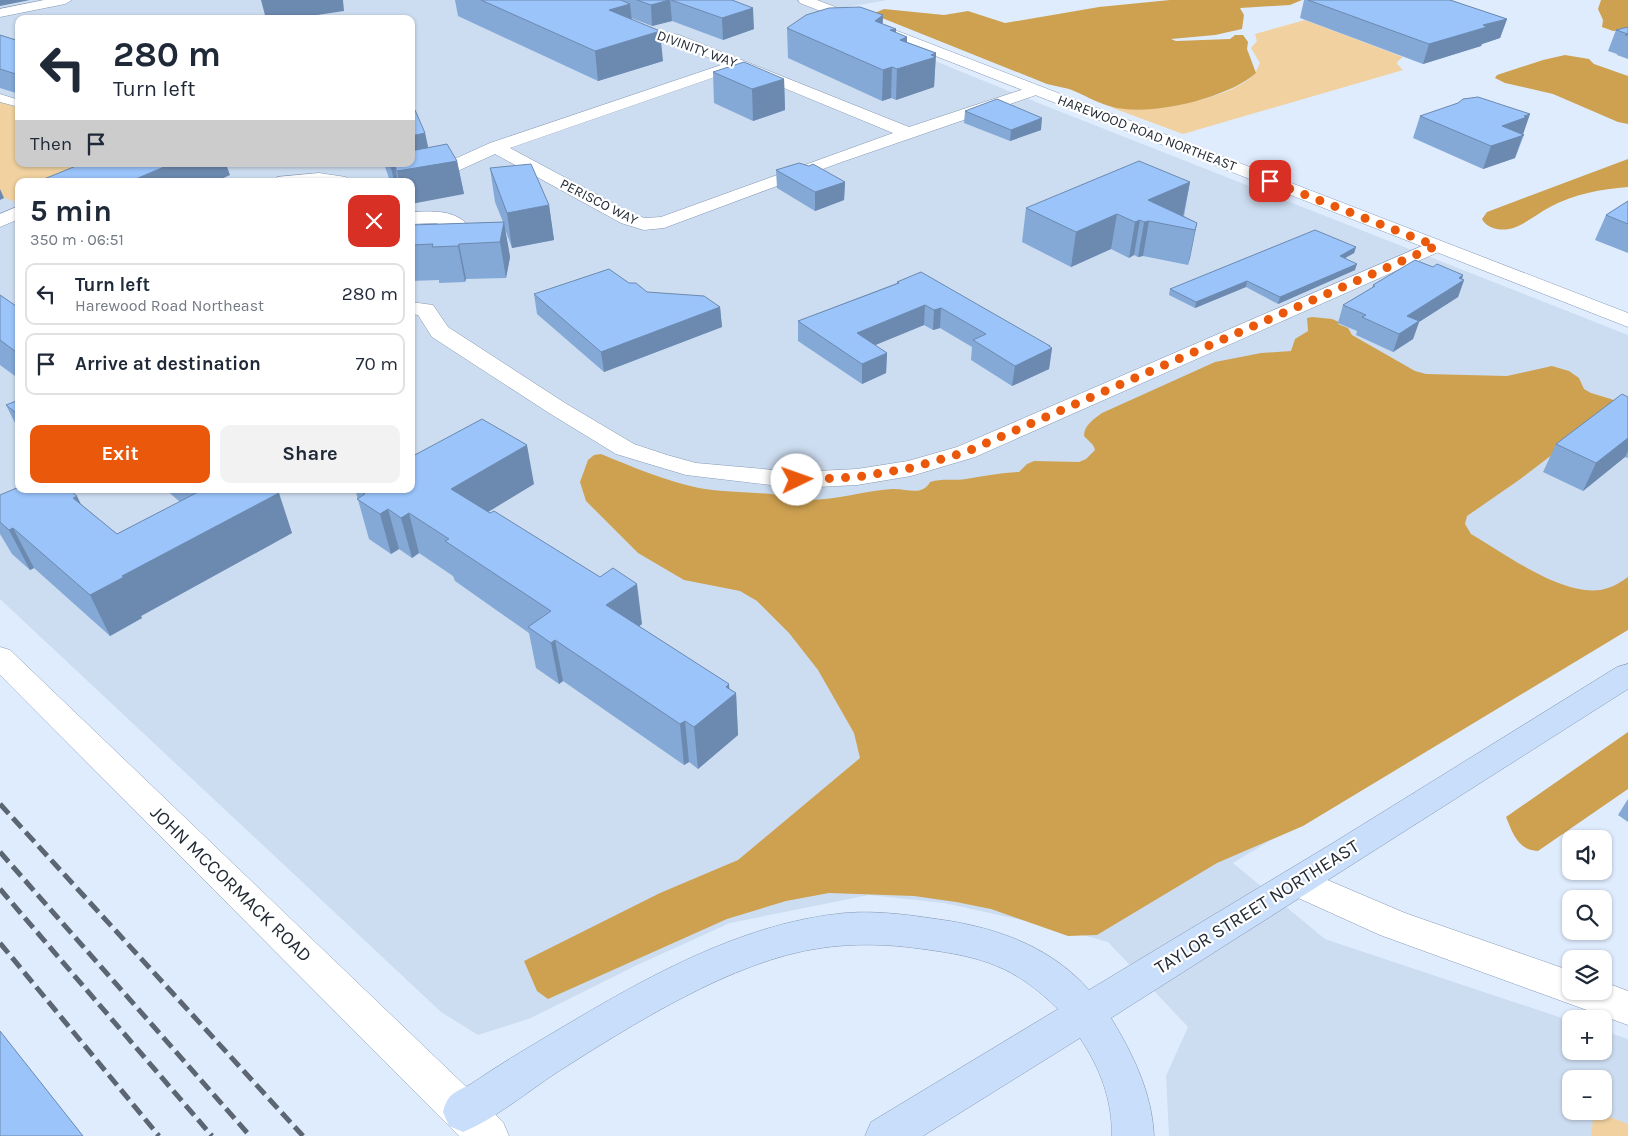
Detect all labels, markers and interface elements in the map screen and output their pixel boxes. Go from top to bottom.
street label: DIVINITY WAY [655,27,740,71]
text: 280 m [113,34,221,75]
icon: left [30,35,95,100]
text: Turn left [113,76,196,102]
street label: HAREWOOD ROAD NORTHEAST [1055,91,1239,175]
icon: arrive [82,130,110,158]
text: Then [30,133,72,155]
pin [1249,160,1291,202]
icon: arrive [1256,167,1284,195]
street label: PERISCO WAY [557,175,641,229]
text: 5 min [30,193,112,229]
button: close [348,195,400,247]
text: 350 m · 06:51 [30,230,124,249]
text: Turn left [75,274,150,296]
icon: left [32,280,60,308]
text: 280 m [342,283,398,305]
text: Harewood Road Northeast [75,296,264,315]
icon: arrive [32,350,60,378]
text: Arrive at destination [75,353,261,375]
text: 70 m [356,353,398,375]
button: Exit [30,425,210,483]
button: Share [220,425,400,483]
position arrow [770,453,822,505]
street label: JOHN MCCORMACK ROAD [146,801,316,967]
map controls [1562,830,1612,1120]
button: sound [1562,830,1612,880]
street label: TAYLOR STREET NORTHEAST [1151,835,1364,979]
button: search [1562,890,1612,940]
button: layers [1562,950,1612,1000]
button: + [1562,1010,1612,1060]
button: − [1562,1070,1612,1120]

